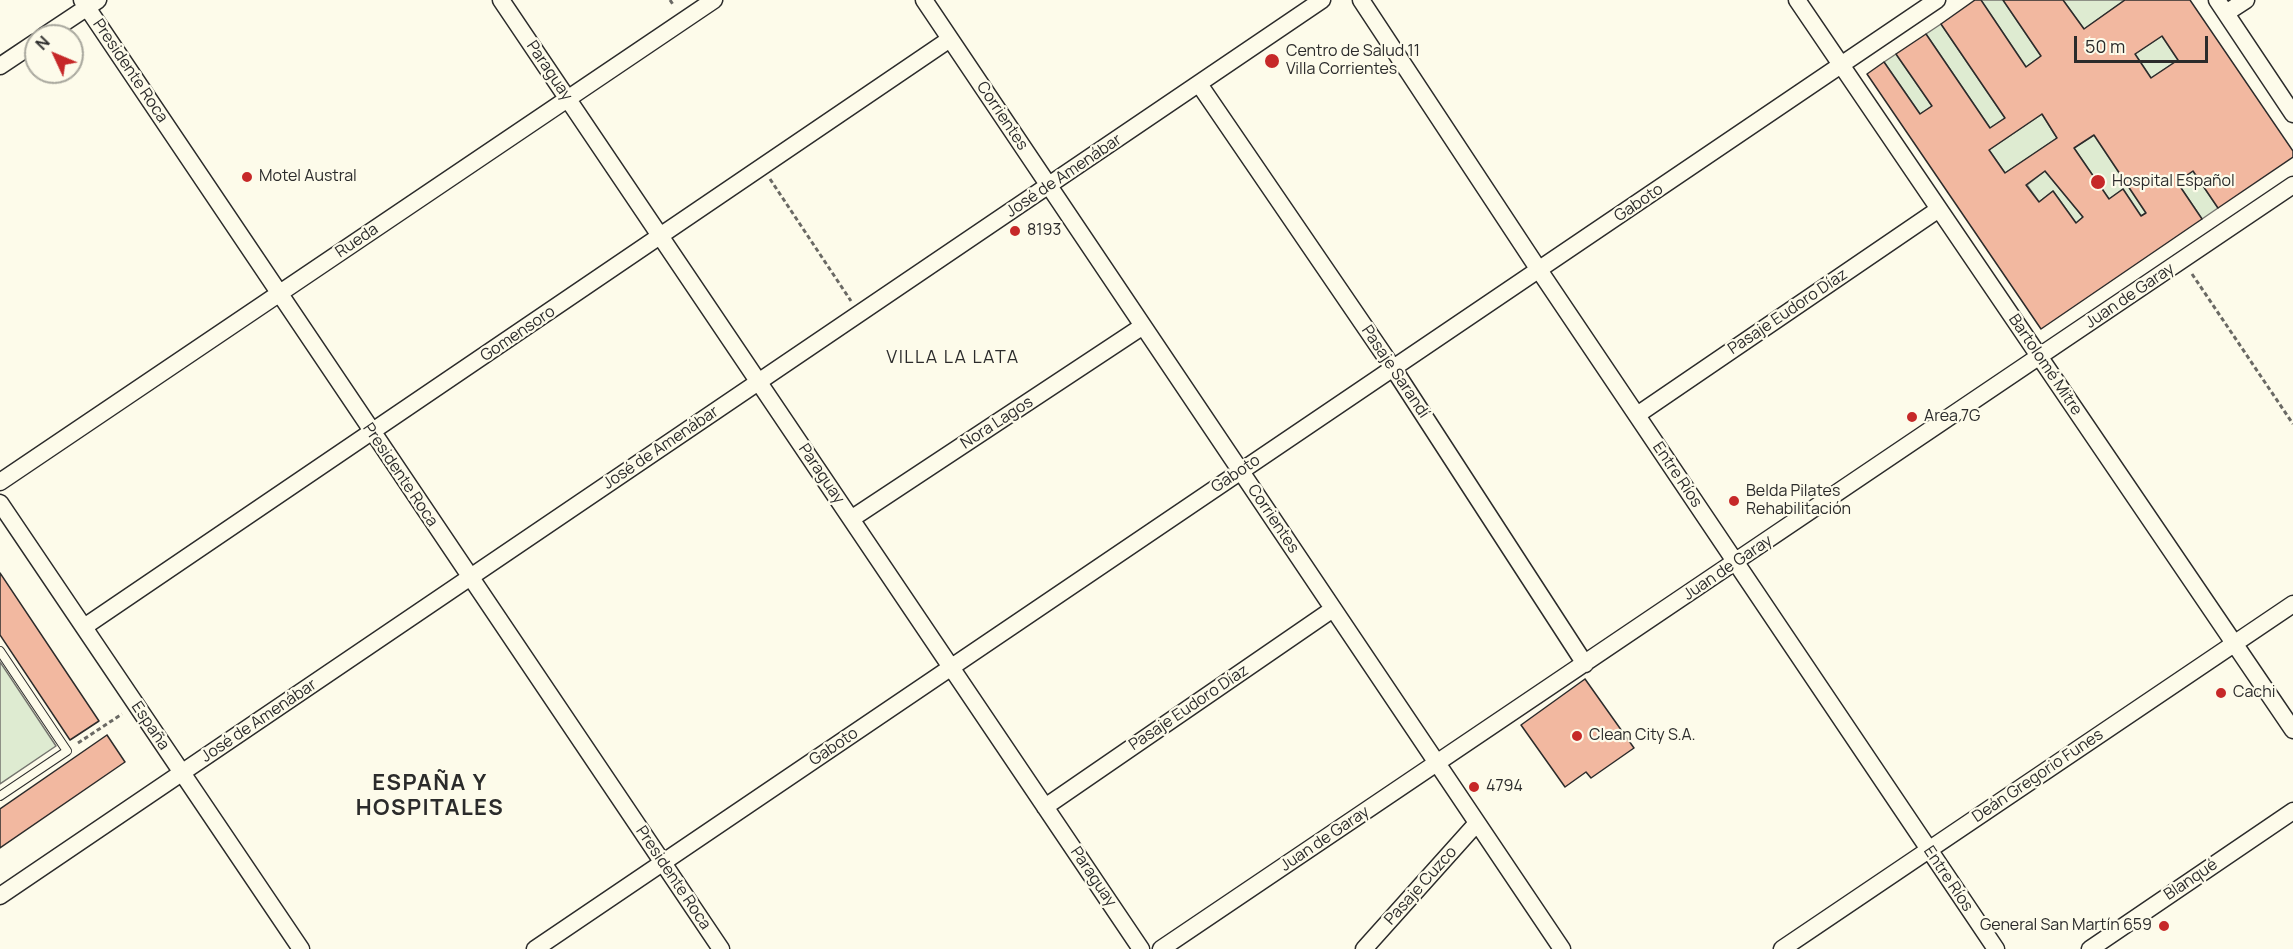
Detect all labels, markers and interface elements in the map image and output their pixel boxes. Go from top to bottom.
street label: Presidente Roca [88,16,172,126]
north arrow [24,24,84,84]
scale bar [2077,24,2210,62]
text: N [31,31,54,55]
text: 50 m [2085,34,2125,58]
street label: Paraguay [522,37,576,105]
place label: Centro de Salud 11 Villa Corrientes [1286,42,1420,80]
marker: Centro de Salud 11 Villa Corrientes [1263,52,1281,70]
street label: Corrientes [972,78,1032,154]
street label: José de Amenábar [1003,130,1125,222]
place label: Motel Austral [259,167,357,187]
marker: Motel Austral [240,170,254,184]
place label: Hospital Español [2112,172,2235,192]
marker: Hospital Español [2089,173,2107,191]
street label: Gaboto [1611,180,1667,226]
street label: Rueda [332,220,382,262]
place label: 8193 [1027,221,1061,241]
marker: 8193 [1008,224,1022,238]
street label: Juan de Garay [2082,259,2178,333]
street label: Pasaje Eudoro Díaz [1725,265,1851,359]
street label: Gomensoro [477,302,559,366]
street label: Bartolomé Mitre [2004,311,2086,419]
street label: Pasaje Sarandí [1357,322,1433,422]
district label: VILLA LA LATA [886,347,1020,369]
street label: Nora Lagos [957,393,1037,453]
street label: José de Amenábar [600,402,722,494]
place label: Area 7G [1924,407,1980,427]
marker: Area 7G [1905,410,1919,424]
street label: Presidente Roca [358,420,442,530]
street label: Entre Ríos [1648,439,1706,511]
street label: Paraguay [794,440,848,508]
street label: Gaboto [1208,451,1264,497]
street label: Corrientes [1243,481,1303,557]
place label: Belda Pilates Rehabilitación [1746,482,1851,520]
marker: Belda Pilates Rehabilitación [1727,494,1741,508]
street label: Juan de Garay [1680,531,1776,605]
street label: Pasaje Eudoro Díaz [1126,661,1252,755]
street label: José de Amenábar [198,675,320,767]
place label: Cachi [2233,683,2275,703]
marker: Cachi [2214,686,2228,700]
street label: España [127,698,173,754]
street label: Gaboto [806,724,862,770]
street label: Deán Gregorio Funes [1969,725,2107,827]
place label: Clean City S.A. [1589,726,1696,746]
marker: Clean City S.A. [1570,729,1584,743]
district label: ESPAÑA Y HOSPITALES [356,771,504,822]
place label: 4794 [1486,777,1523,797]
marker: 4794 [1467,780,1481,794]
street label: Juan de Garay [1277,802,1373,876]
street label: Presidente Roca [631,823,715,933]
street label: Paraguay [1066,843,1120,911]
street label: Pasaje Cuzco [1381,843,1461,929]
street label: Entre Ríos [1919,843,1977,915]
street label: Blanqué [2161,855,2221,905]
place label: General San Martín 659 [1980,916,2152,936]
marker: General San Martín 659 [2157,919,2171,933]

